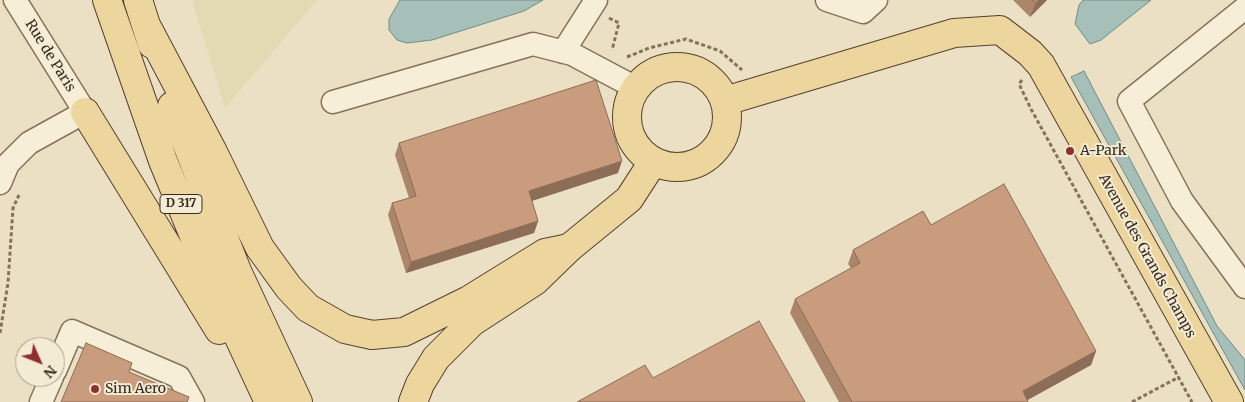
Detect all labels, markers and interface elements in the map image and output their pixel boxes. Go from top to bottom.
street label: Rue de Paris [21,17,79,95]
place label: A-Park [1080,143,1127,159]
marker: A-Park [1064,145,1076,157]
street label: Avenue des Grands Champs [1095,171,1199,341]
road number: D 317 [160,194,202,213]
north arrow [15,337,65,387]
text: N [40,361,60,382]
place label: Sim Aero [105,381,166,397]
marker: Sim Aero [89,383,101,395]

